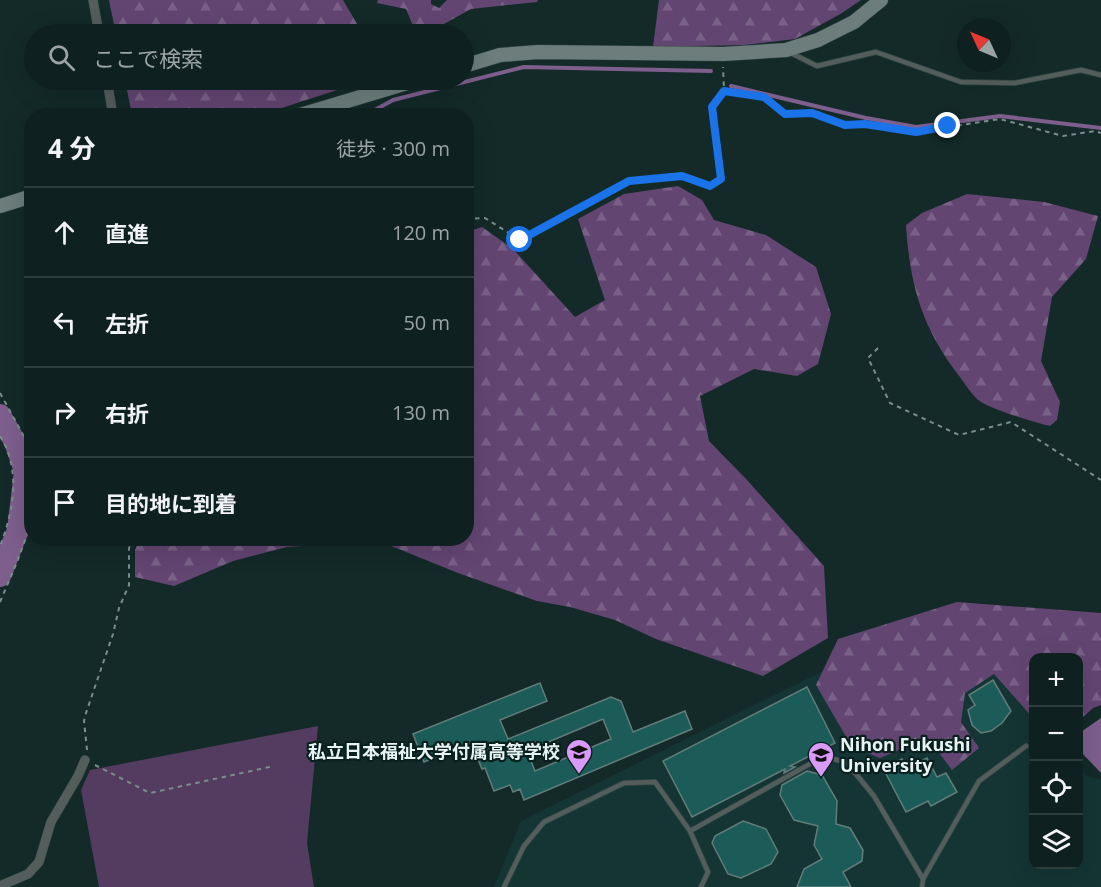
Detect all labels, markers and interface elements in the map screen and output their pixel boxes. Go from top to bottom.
north arrow [957,18,1011,72]
search box [24,24,474,90]
icon: search [45,41,78,74]
text: ここで検索 [93,43,203,73]
route end [934,112,960,138]
text: 4 分 [48,130,96,166]
text: 徒歩 · 300 m [336,135,450,162]
icon: ahead [48,216,81,249]
text: 直進 [105,218,149,248]
text: 120 m [392,219,450,246]
route start [506,226,532,252]
icon: left [48,306,81,339]
text: 左折 [105,308,149,338]
text: 50 m [403,309,450,336]
icon: right [48,396,81,429]
text: 右折 [105,398,149,428]
text: 130 m [392,399,450,426]
icon: arrive [48,486,81,519]
text: 目的地に到着 [105,488,237,518]
map controls [1029,653,1083,869]
button: + [1029,653,1083,707]
button: − [1029,707,1083,761]
place label: Nihon Fukushi University [840,732,971,777]
school or university icon: 私立日本福祉大学付属高等学校 [564,737,594,775]
place label: 私立日本福祉大学付属高等学校 [308,739,560,763]
school or university icon: Nihon Fukushi University [806,740,836,778]
button: locate [1029,761,1083,815]
button: layers [1029,815,1083,869]

